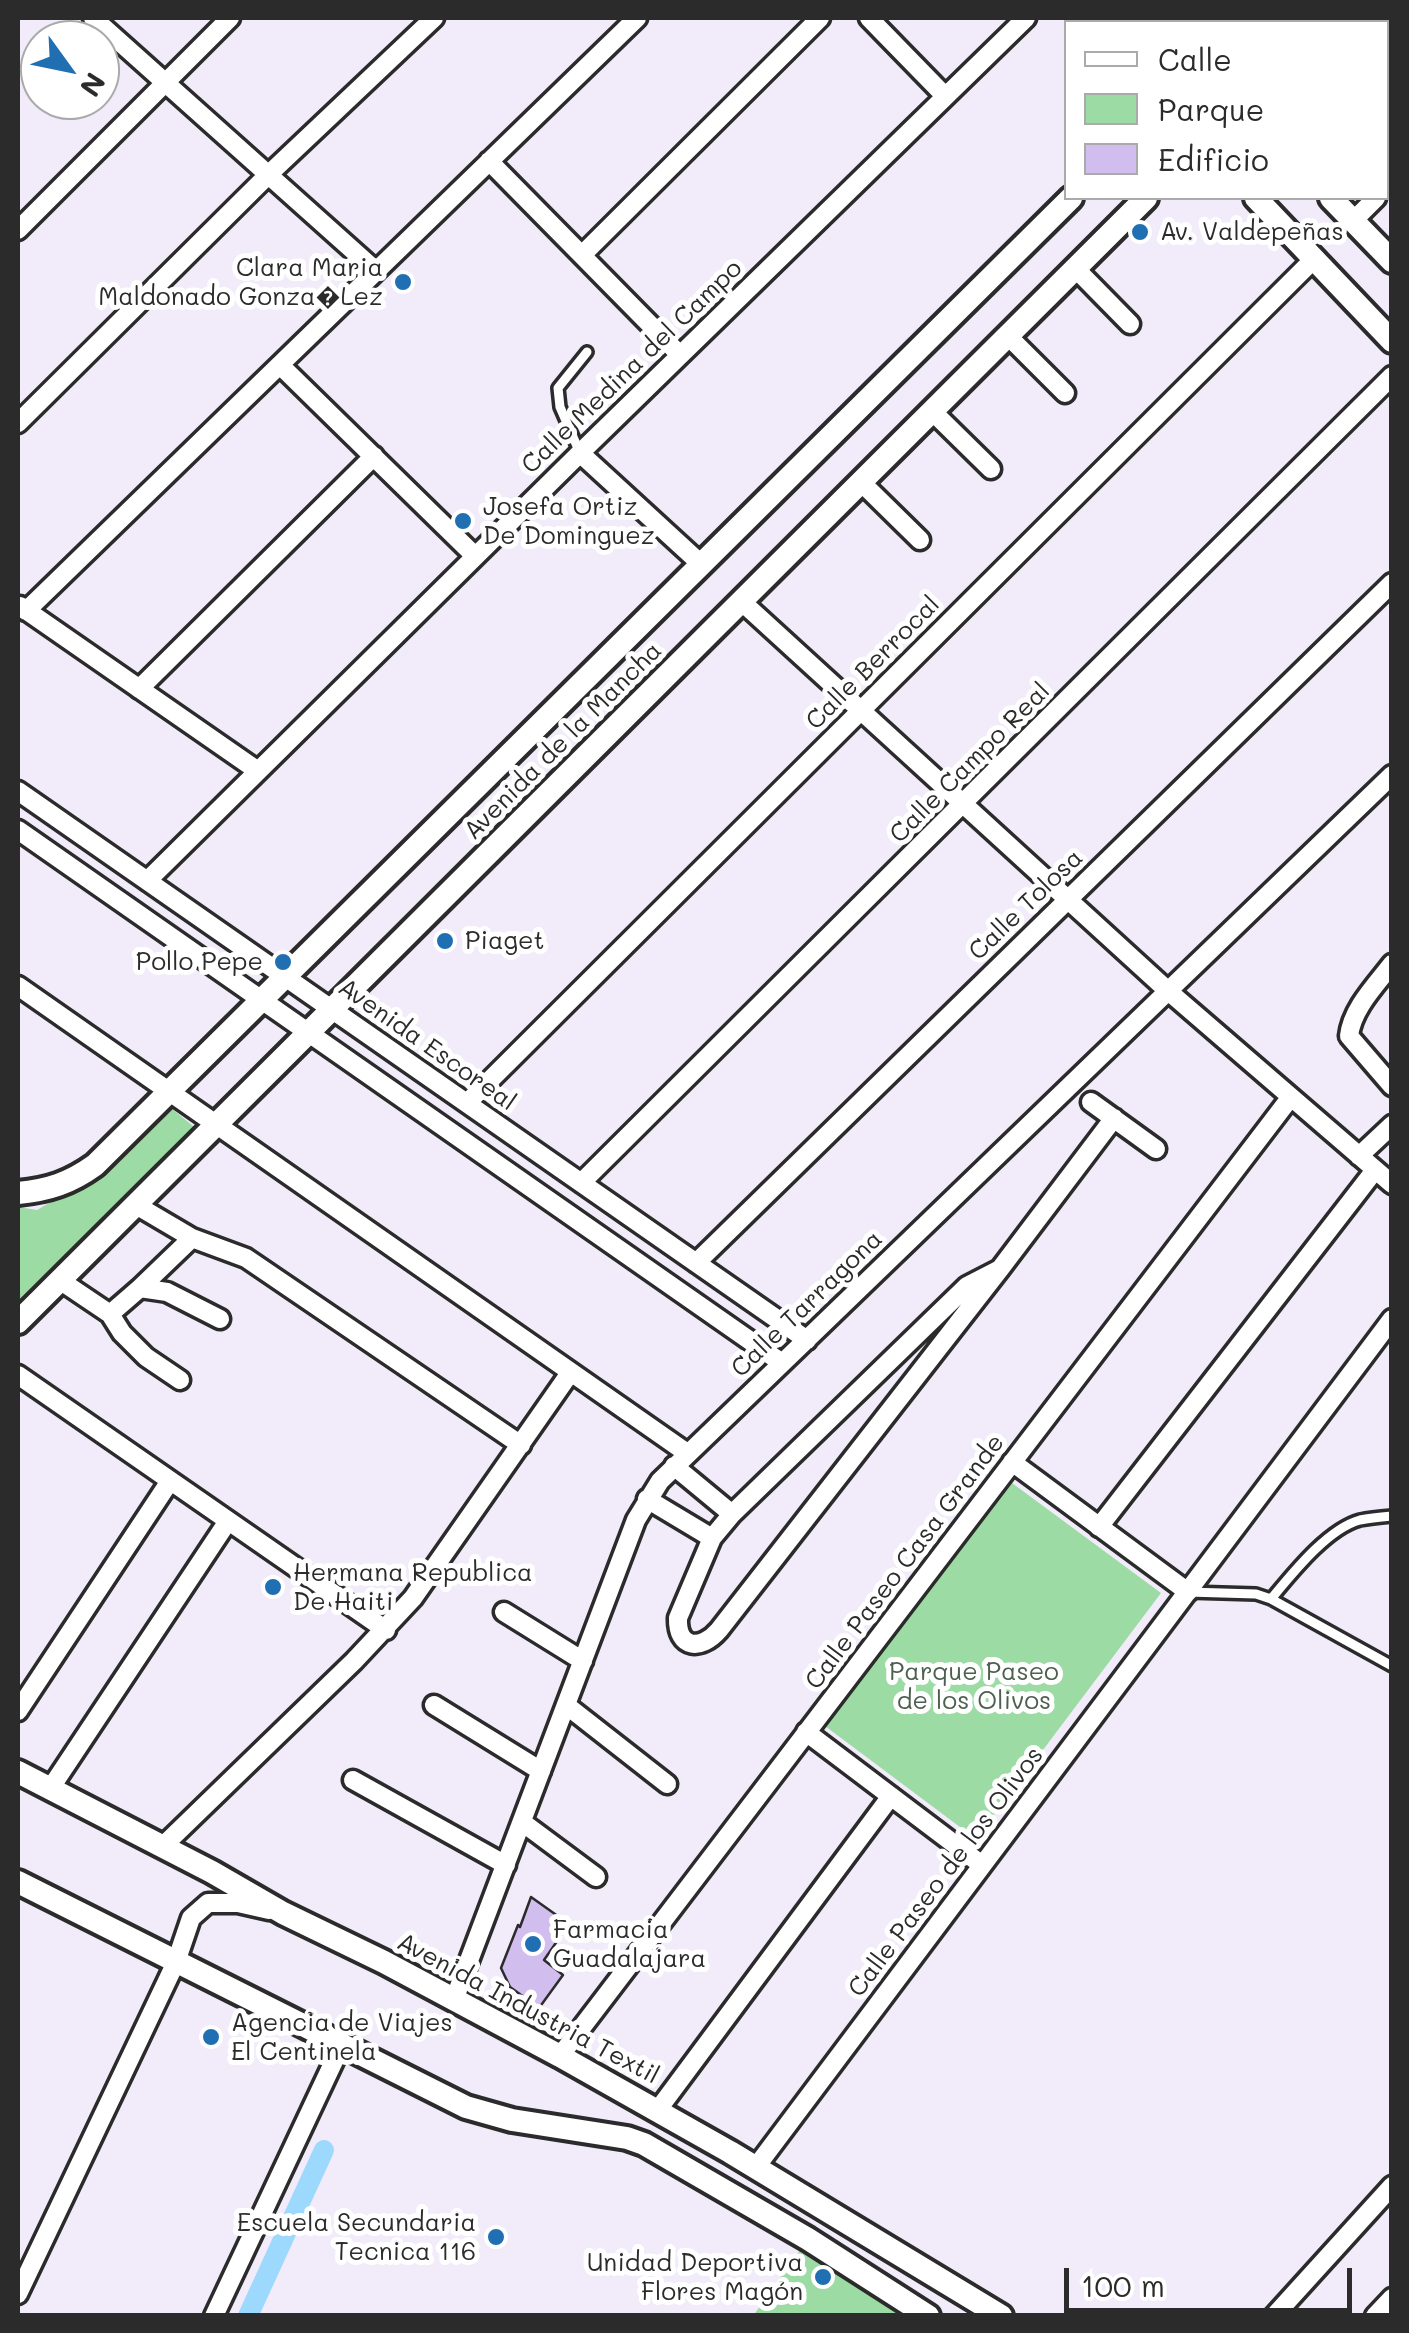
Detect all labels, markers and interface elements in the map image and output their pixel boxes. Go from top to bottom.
north arrow [20,20,120,120]
legend [1064,20,1389,200]
text: Calle [1158,39,1232,79]
text: N [73,67,114,104]
text: Parque [1158,89,1264,129]
text: Edificio [1158,139,1269,179]
place label: Av. Valdepeñas [1160,217,1344,247]
marker: Av. Valdepeñas [1129,221,1151,243]
place label: Clara Maria Maldonado Gonza�Lez [98,253,383,312]
street label: Calle Medina del Campo [515,254,749,480]
marker: Clara Maria Maldonado Gonza�Lez [392,271,414,293]
place label: Josefa Ortiz De Dominguez [483,492,655,551]
marker: Josefa Ortiz De Dominguez [452,510,474,532]
street label: Calle Berrocal [800,590,946,736]
street label: Avenida de la Mancha [458,636,668,846]
street label: Calle Campo Real [884,677,1056,849]
street label: Calle Tolosa [963,843,1089,967]
place label: Piaget [465,926,544,956]
marker: Piaget [434,930,456,952]
place label: Pollo Pepe [136,947,263,977]
marker: Pollo Pepe [272,951,294,973]
street label: Avenida Escoreal [332,972,522,1118]
street label: Calle Tarragona [725,1224,889,1384]
street label: Calle Paseo Casa Grande [799,1428,1011,1696]
place label: Hermana Republica De Haiti [293,1558,532,1617]
marker: Hermana Republica De Haiti [262,1576,284,1598]
park label: Parque Paseo de los Olivos [889,1657,1059,1716]
street label: Calle Paseo de los Olivos [842,1741,1050,2003]
place label: Farmacia Guadalajara [553,1915,706,1974]
street label: Avenida Industria Textil [392,1927,664,2091]
marker: Farmacia Guadalajara [522,1933,544,1955]
place label: Agencia de Viajes El Centinela [231,2008,453,2067]
marker: Agencia de Viajes El Centinela [200,2026,222,2048]
place label: Escuela Secundaria Tecnica 116 [237,2208,476,2267]
marker: Escuela Secundaria Tecnica 116 [485,2226,507,2248]
place label: Unidad Deportiva Flores Magón [587,2248,803,2307]
scale bar [1069,2248,1356,2310]
text: 100 m [1081,2265,1165,2305]
marker: Unidad Deportiva Flores Magón [812,2266,834,2288]

